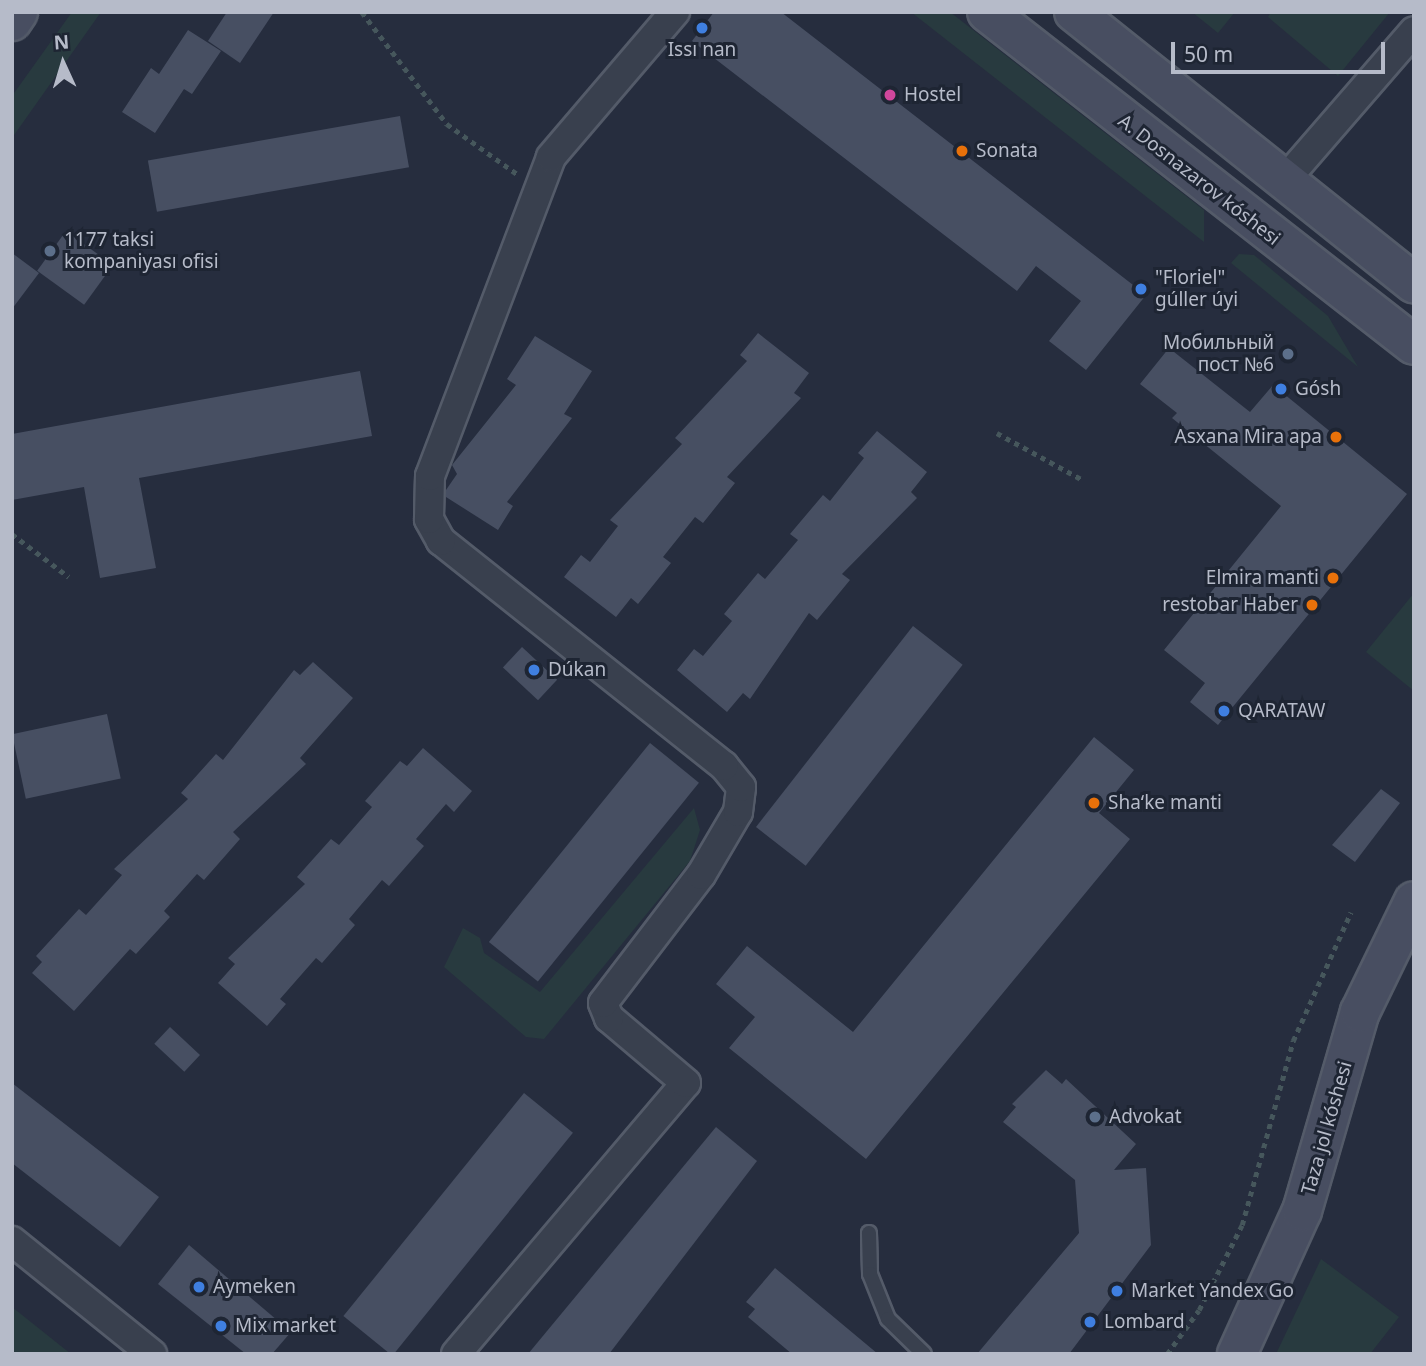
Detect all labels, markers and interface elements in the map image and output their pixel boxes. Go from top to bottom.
marker: Issı nan [694,20,710,36]
north arrow [28,28,98,98]
scale bar [1174,28,1388,72]
text: N [53,29,70,56]
place label: Issı nan [668,39,736,61]
text: 50 m [1184,40,1233,68]
place label: Hostel [904,84,961,106]
marker: Hostel [882,87,898,103]
street label: A. Dosnazarov kóshesi [1114,110,1284,250]
place label: Sonata [976,140,1038,162]
marker: Sonata [954,143,970,159]
place label: 1177 taksi kompaniyası ofisi [64,229,219,273]
marker: 1177 taksi kompaniyası ofisi [42,243,58,259]
place label: "Floriel" gúller úyi [1155,267,1238,311]
marker: "Floriel" gúller úyi [1133,281,1149,297]
place label: Мобильный пост №6 [1163,332,1274,376]
marker: Мобильный пост №6 [1280,346,1296,362]
place label: Gósh [1295,378,1341,400]
marker: Gósh [1273,381,1289,397]
place label: Asxana Mira apa [1175,426,1322,448]
marker: Asxana Mira apa [1328,429,1344,445]
place label: Elmira manti [1206,567,1319,589]
marker: Elmira manti [1325,570,1341,586]
place label: restobar Haber [1162,594,1298,616]
marker: restobar Haber [1304,597,1320,613]
place label: Dúkan [548,659,606,681]
marker: Dúkan [526,662,542,678]
place label: QARATAW [1238,700,1326,722]
marker: QARATAW [1216,703,1232,719]
place label: Shaʻke manti [1108,792,1222,814]
marker: Shaʻke manti [1086,795,1102,811]
street label: Taza jol kóshesi [1297,1059,1357,1197]
place label: Advokat [1109,1106,1182,1128]
marker: Advokat [1087,1109,1103,1125]
place label: Aymeken [213,1276,296,1298]
marker: Aymeken [191,1279,207,1295]
place label: Market Yandex Go [1131,1280,1294,1302]
marker: Market Yandex Go [1109,1283,1125,1299]
place label: Lombard [1104,1311,1185,1333]
marker: Lombard [1082,1314,1098,1330]
place label: Mix market [235,1315,336,1337]
marker: Mix market [213,1318,229,1334]

